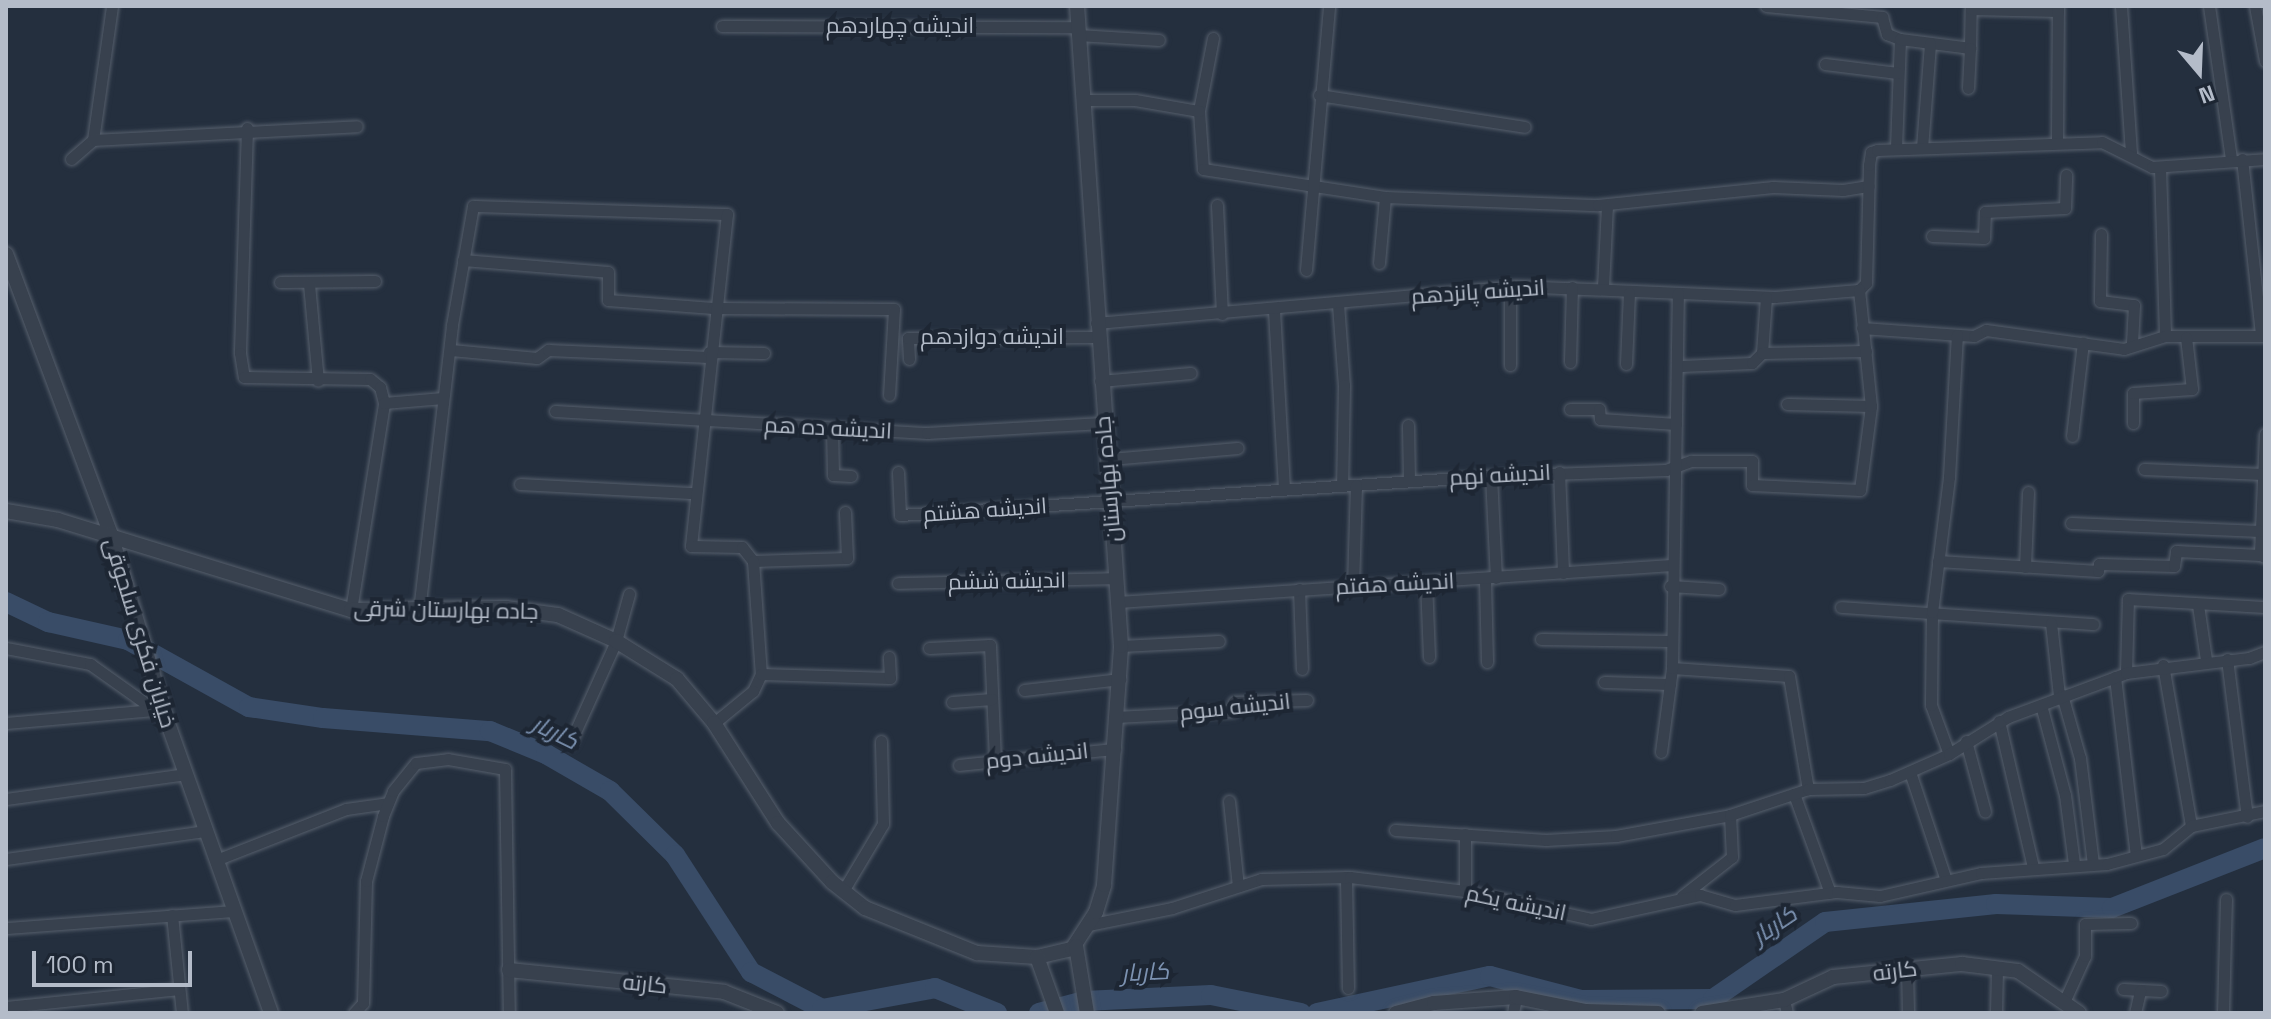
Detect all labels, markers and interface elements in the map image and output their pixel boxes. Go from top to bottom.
street label: اندیشه چهاردهم [826,13,974,39]
north arrow [2159,32,2239,112]
text: N [2195,79,2218,110]
street label: اندیشه پانزدهم [1410,274,1546,310]
street label: اندیشه دوازدهم [920,324,1064,350]
street label: اندیشه ده هم [763,411,893,445]
street label: جاده بهارستان [1089,415,1127,543]
street label: اندیشه نهم [1449,459,1551,491]
street label: اندیشه هشتم [922,493,1048,527]
street label: خیابان فکری سلجوقی [99,535,181,731]
street label: اندیشه ششم [948,567,1066,595]
street label: اندیشه هفتم [1335,568,1455,600]
street label: جاده بهارستان شرقی [353,595,539,625]
street label: اندیشه سوم [1178,688,1292,726]
water label: کاربار [527,708,583,756]
street label: اندیشه دوم [984,737,1090,775]
street label: اندیشه یکم [1464,880,1568,926]
water label: کاربار [1746,900,1802,950]
scale bar [36,935,196,985]
text: 100 m [46,949,114,980]
street label: کارته [1871,955,1919,987]
water label: کاربار [1120,956,1170,988]
street label: کارته [621,969,669,999]

